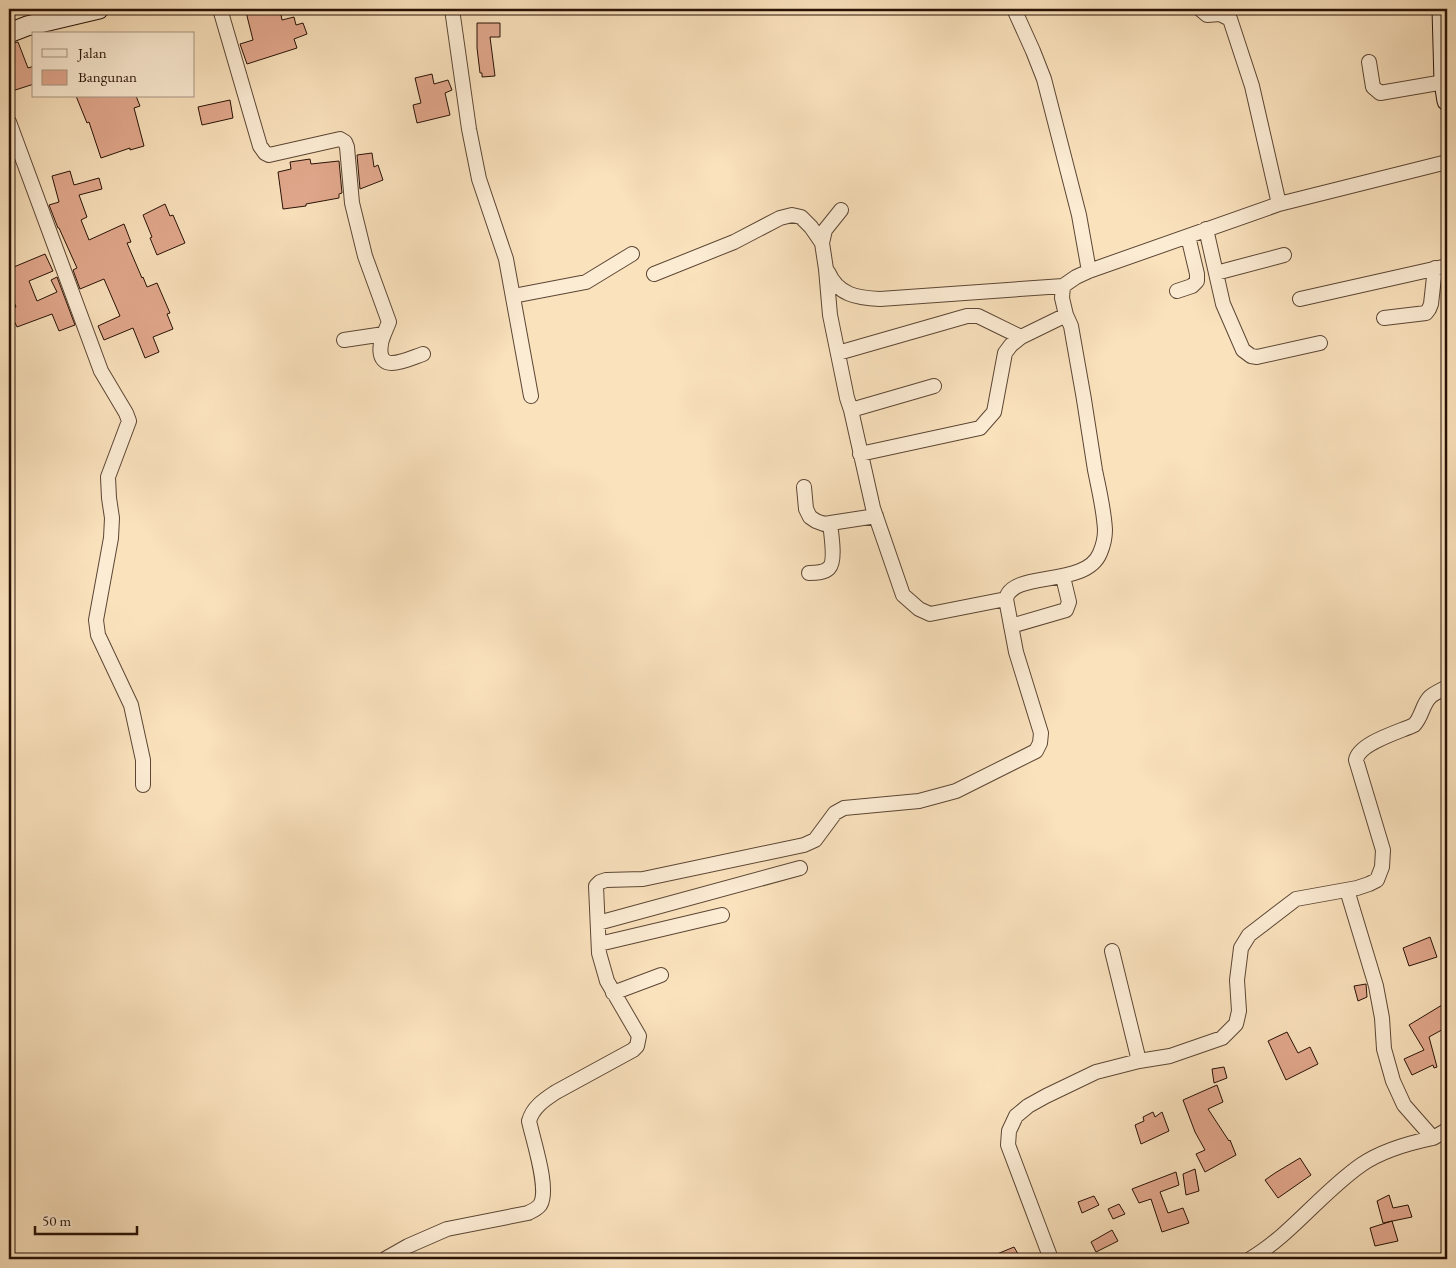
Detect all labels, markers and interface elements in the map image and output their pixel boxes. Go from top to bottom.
legend [32,32,195,98]
text: Jalan [76,43,107,62]
text: Bangunan [78,67,137,86]
scale bar [35,1203,138,1235]
text: 50 m [42,1211,71,1230]

